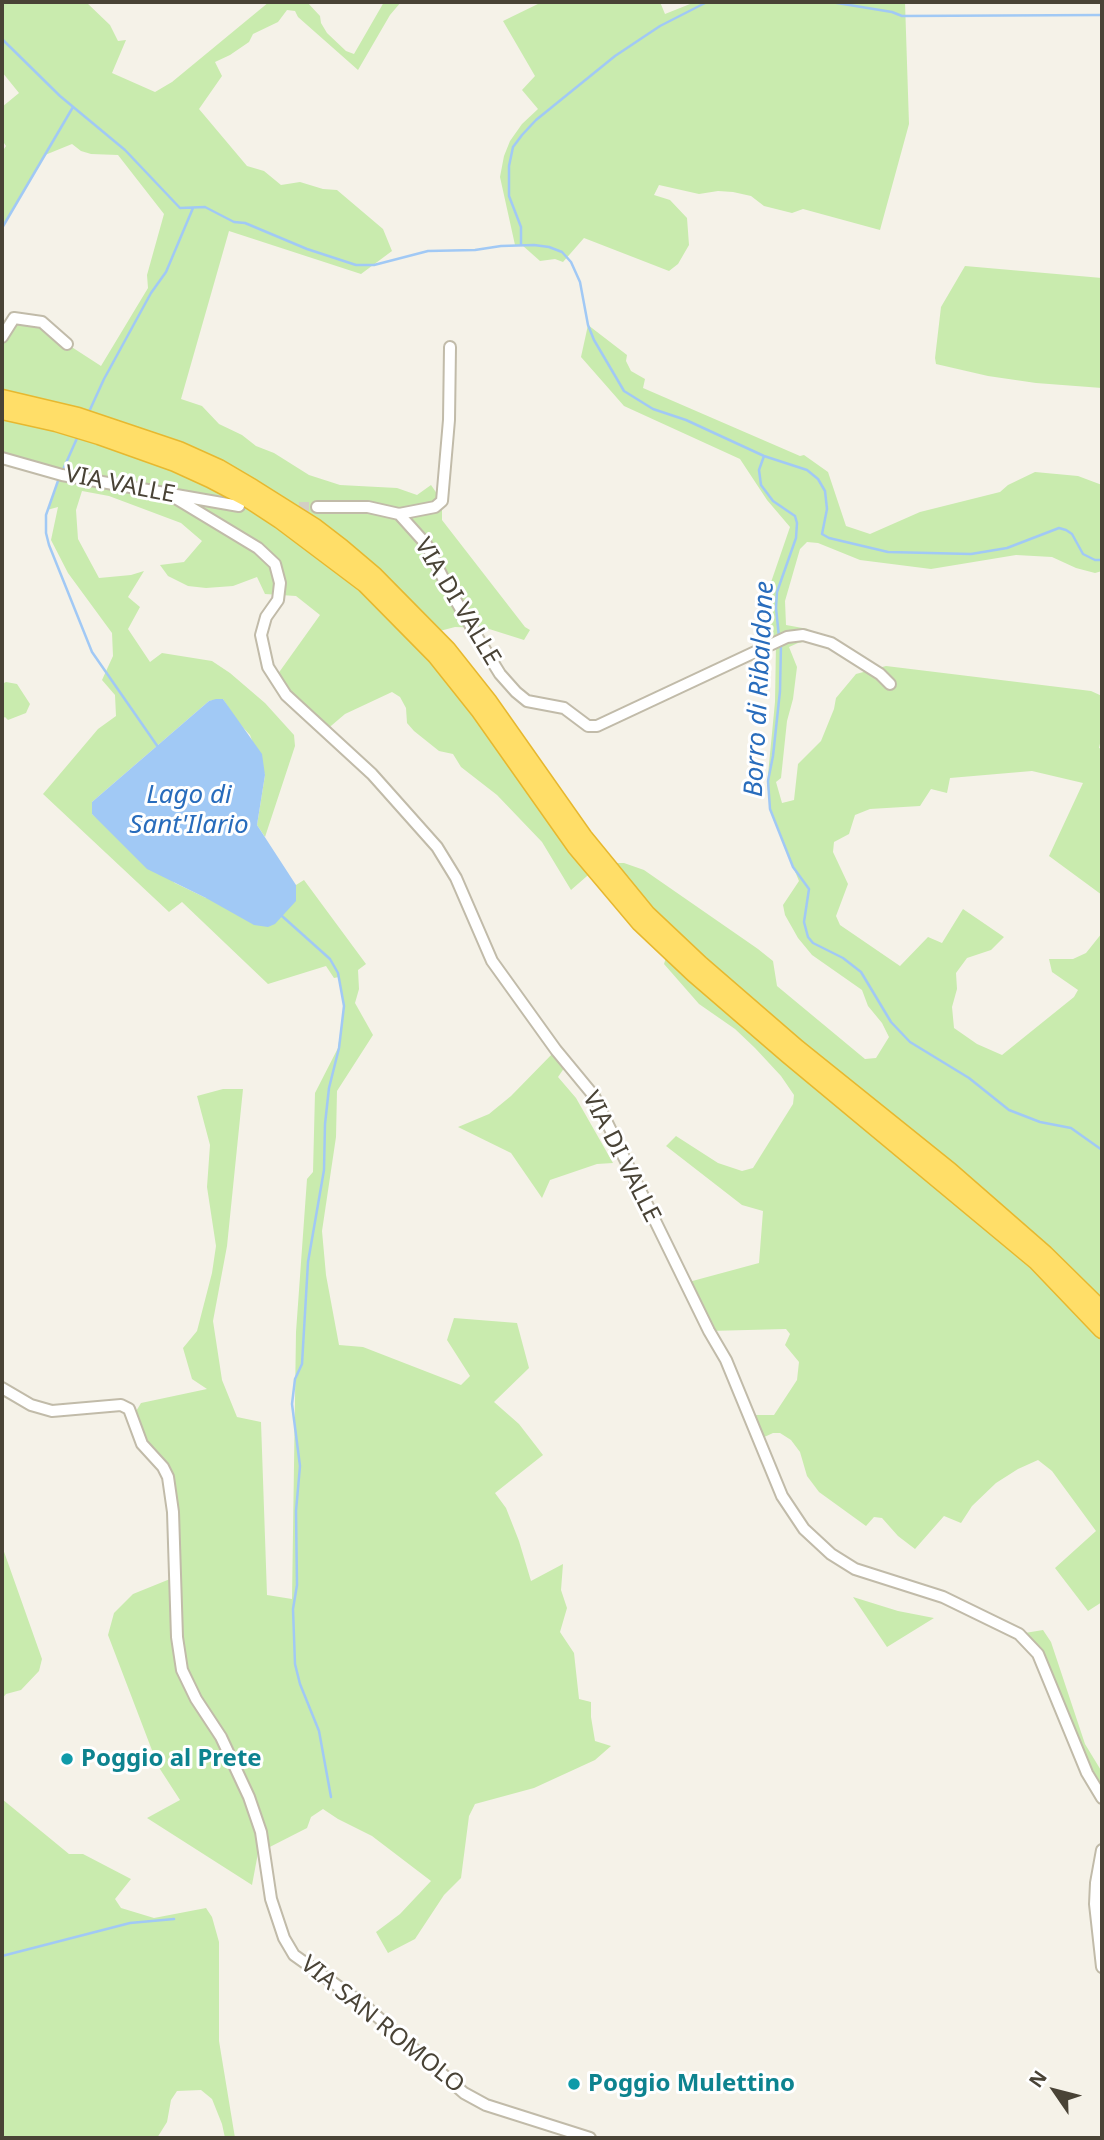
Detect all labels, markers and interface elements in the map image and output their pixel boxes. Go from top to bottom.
street label: VIA VALLE [63,460,177,510]
street label: VIA DI VALLE [408,533,506,671]
water label: Borro di Ribaldone [739,580,781,798]
water label: Lago di Sant'Ilario [129,780,249,842]
street label: VIA DI VALLE [576,1087,666,1227]
place label: Poggio al Prete [81,1745,262,1773]
marker: Poggio al Prete [59,1751,75,1767]
street label: VIA SAN ROMOLO [294,1950,470,2100]
north arrow [1020,2056,1090,2126]
text: N [1023,2065,1053,2093]
place label: Poggio Mulettino [588,2070,795,2098]
marker: Poggio Mulettino [566,2076,582,2092]

